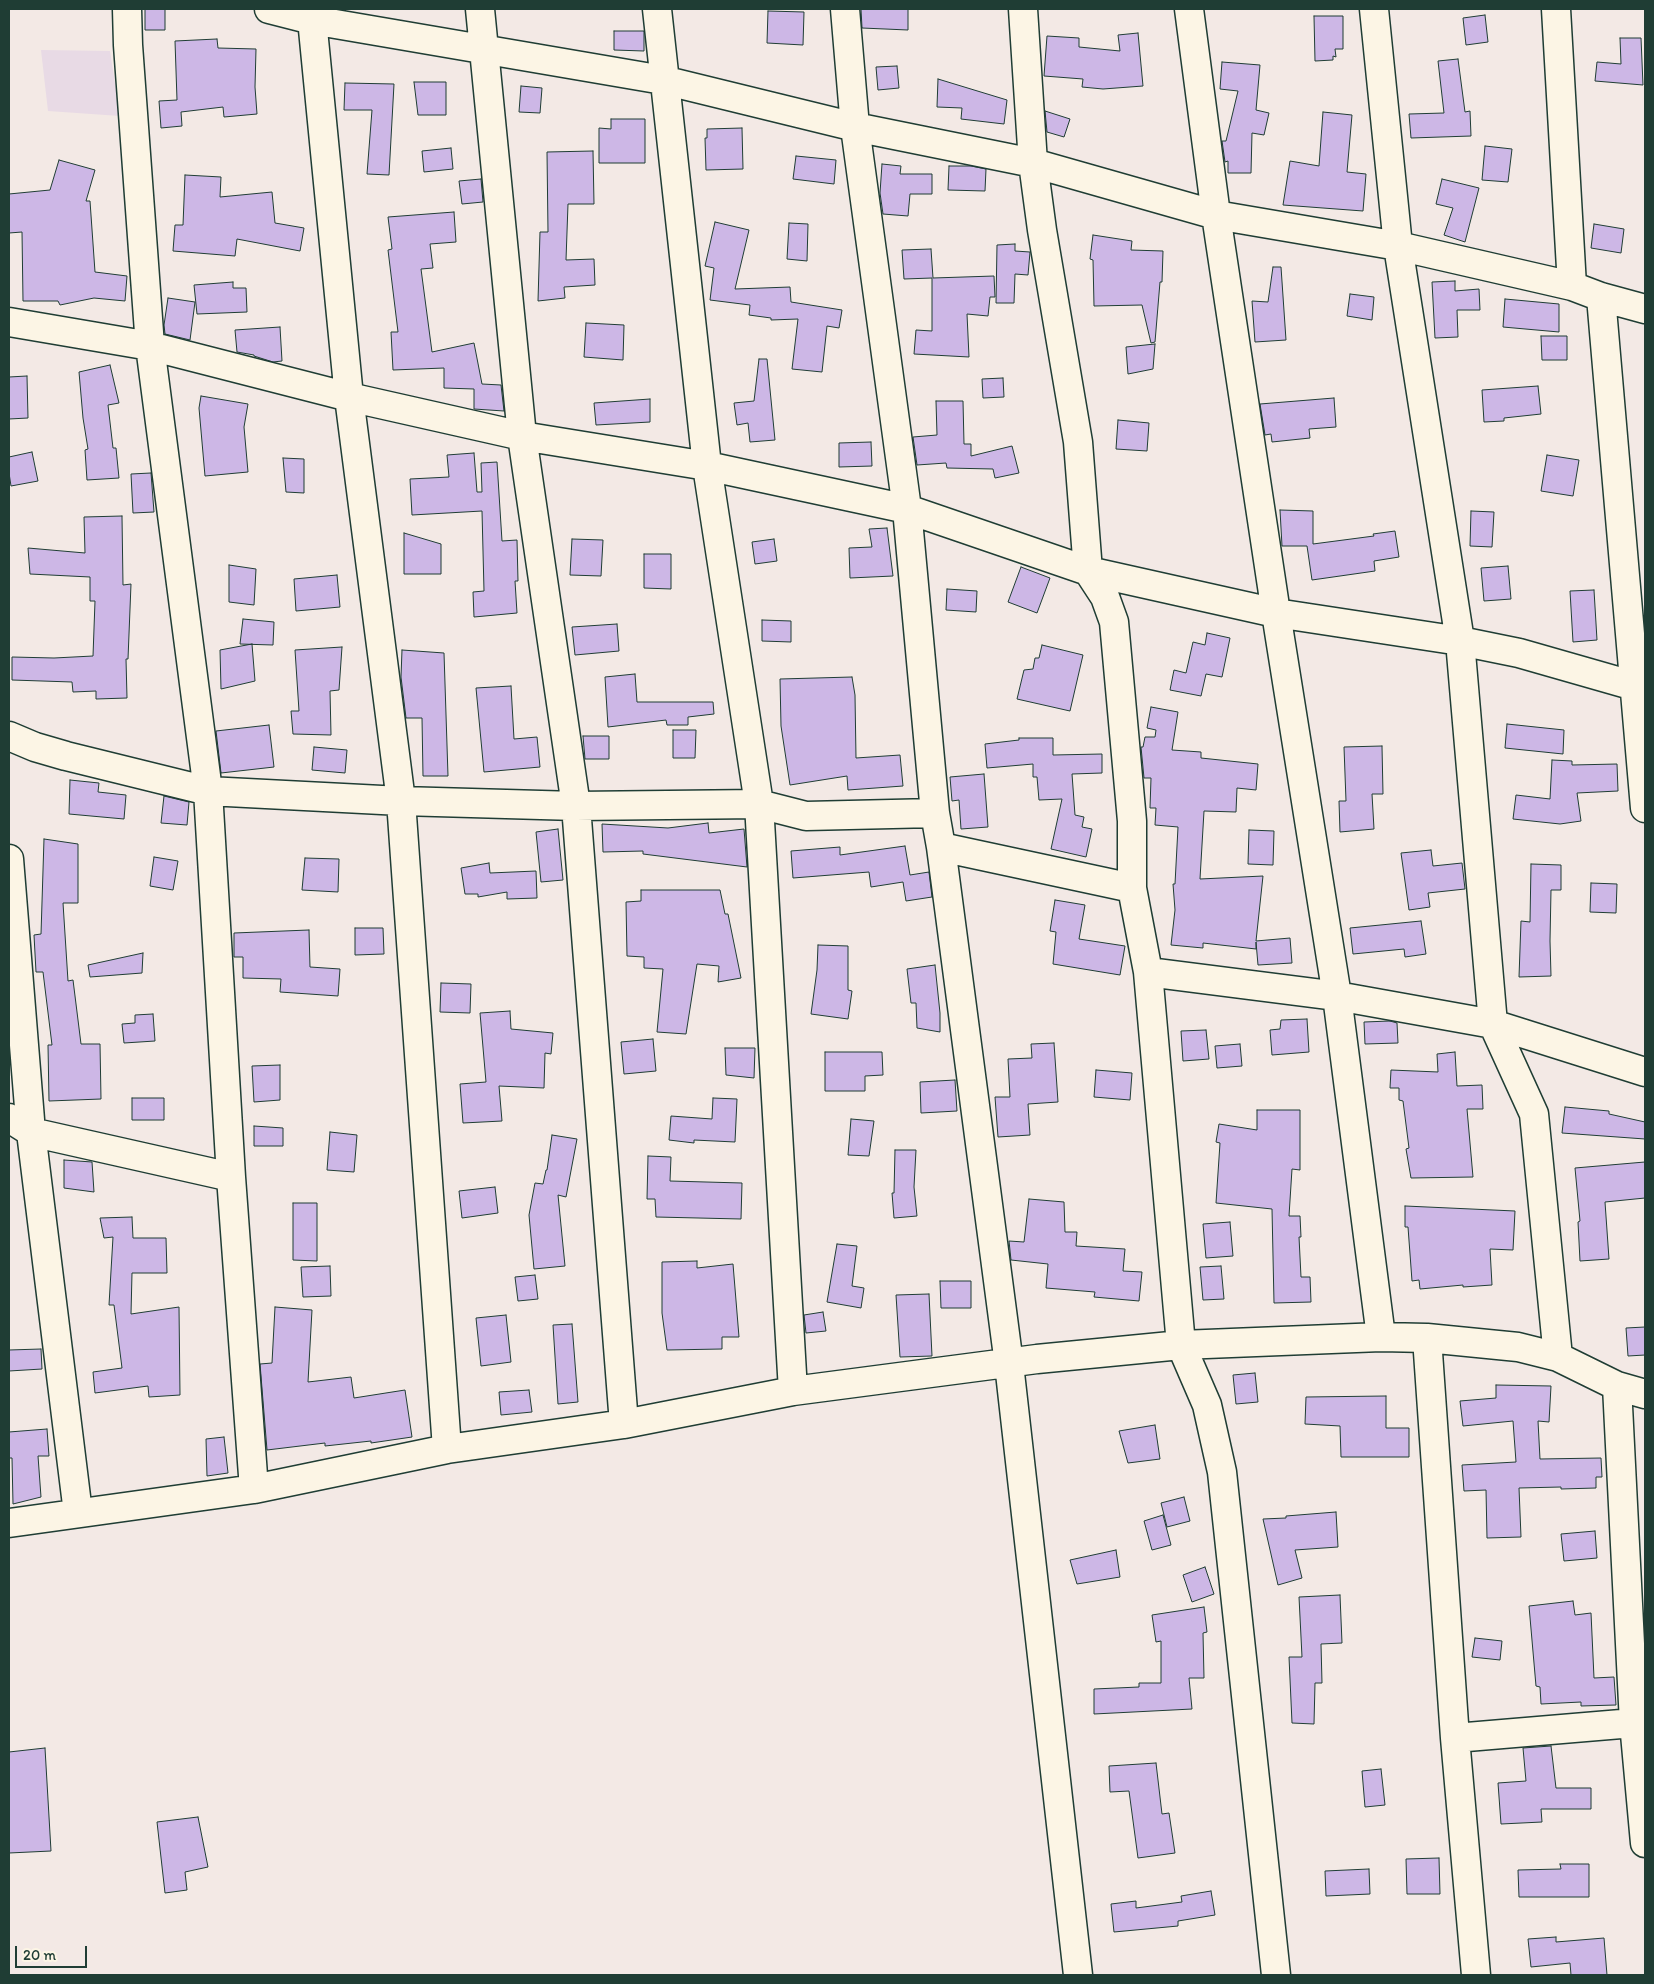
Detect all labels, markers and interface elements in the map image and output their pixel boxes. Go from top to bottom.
scale bar [18,1936,90,1968]
text: 20 m [23,1946,56,1964]

